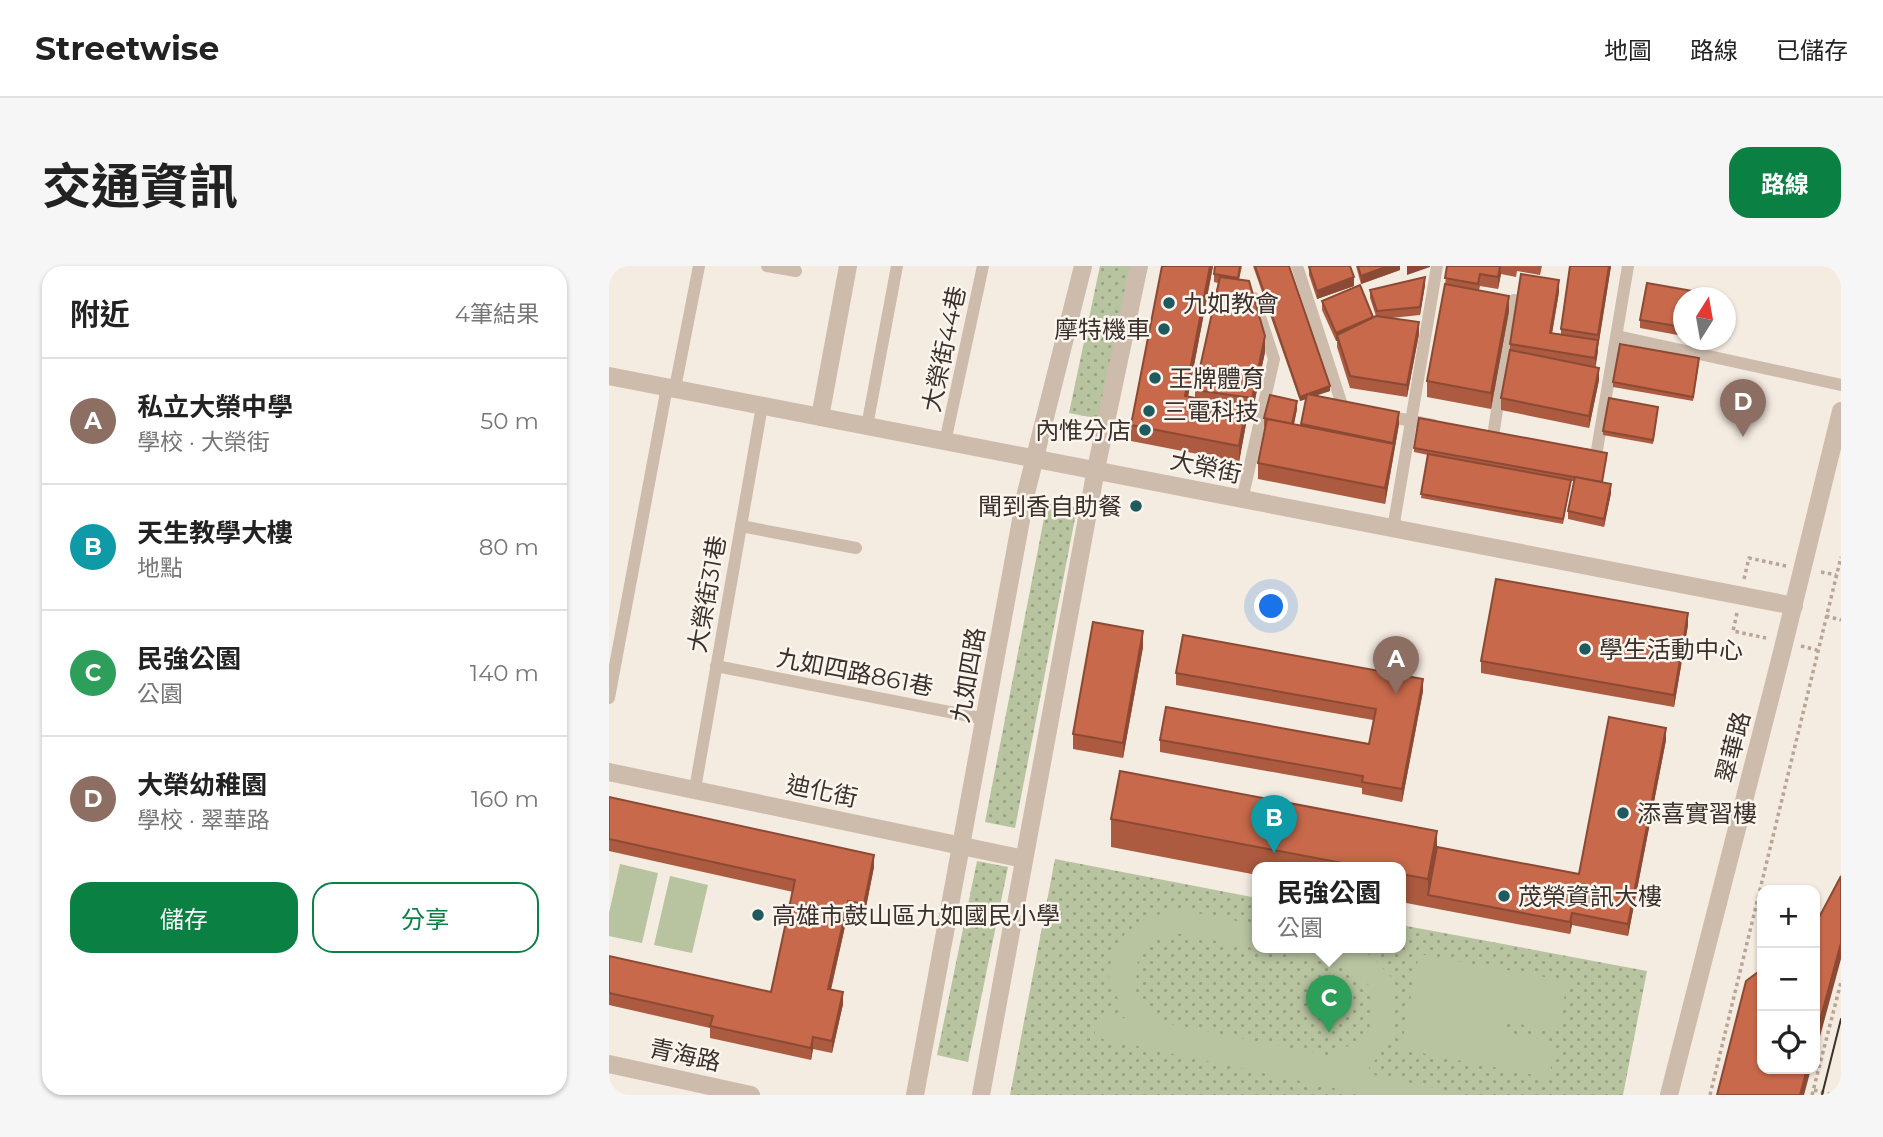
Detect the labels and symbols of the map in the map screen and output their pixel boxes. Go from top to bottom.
street label: 大榮街44巷 [917,284,971,414]
north arrow [1673,287,1736,350]
place label: 九如教會 [1183,289,1279,318]
marker: 九如教會 [1161,295,1177,311]
place label: 摩特機車 [1054,315,1150,344]
marker: 摩特機車 [1156,321,1172,337]
place label: 王牌體育 [1169,364,1265,393]
marker: 王牌體育 [1147,370,1163,386]
pin: D [1720,379,1766,437]
place label: 三電科技 [1163,397,1259,426]
marker: 三電科技 [1141,403,1157,419]
place label: 內惟分店 [1035,416,1131,445]
marker: 內惟分店 [1137,422,1153,438]
street label: 大榮街 [1168,445,1244,489]
place label: 聞到香自助餐 [978,492,1122,521]
marker: 聞到香自助餐 [1128,498,1144,514]
street label: 大榮街31巷 [682,533,732,655]
your location [1254,589,1288,623]
street label: 九如四路 [945,625,991,725]
place label: 學生活動中心 [1599,635,1743,664]
pin: A [1373,636,1419,694]
marker: 學生活動中心 [1577,641,1593,657]
street label: 九如四路861巷 [774,643,936,701]
street label: 翠華路 [1710,709,1756,785]
street label: 迪化街 [784,769,860,813]
pin: B [1251,795,1297,853]
place label: 添喜實習樓 [1637,799,1757,828]
marker: 添喜實習樓 [1615,805,1631,821]
place label: 茂榮資訊大樓 [1518,882,1662,911]
marker: 茂榮資訊大樓 [1496,888,1512,904]
place label: 高雄市鼓山區九如國民小學 [772,901,1060,930]
marker: 高雄市鼓山區九如國民小學 [750,907,766,923]
pin: C [1306,975,1352,1033]
street label: 青海路 [647,1033,723,1077]

